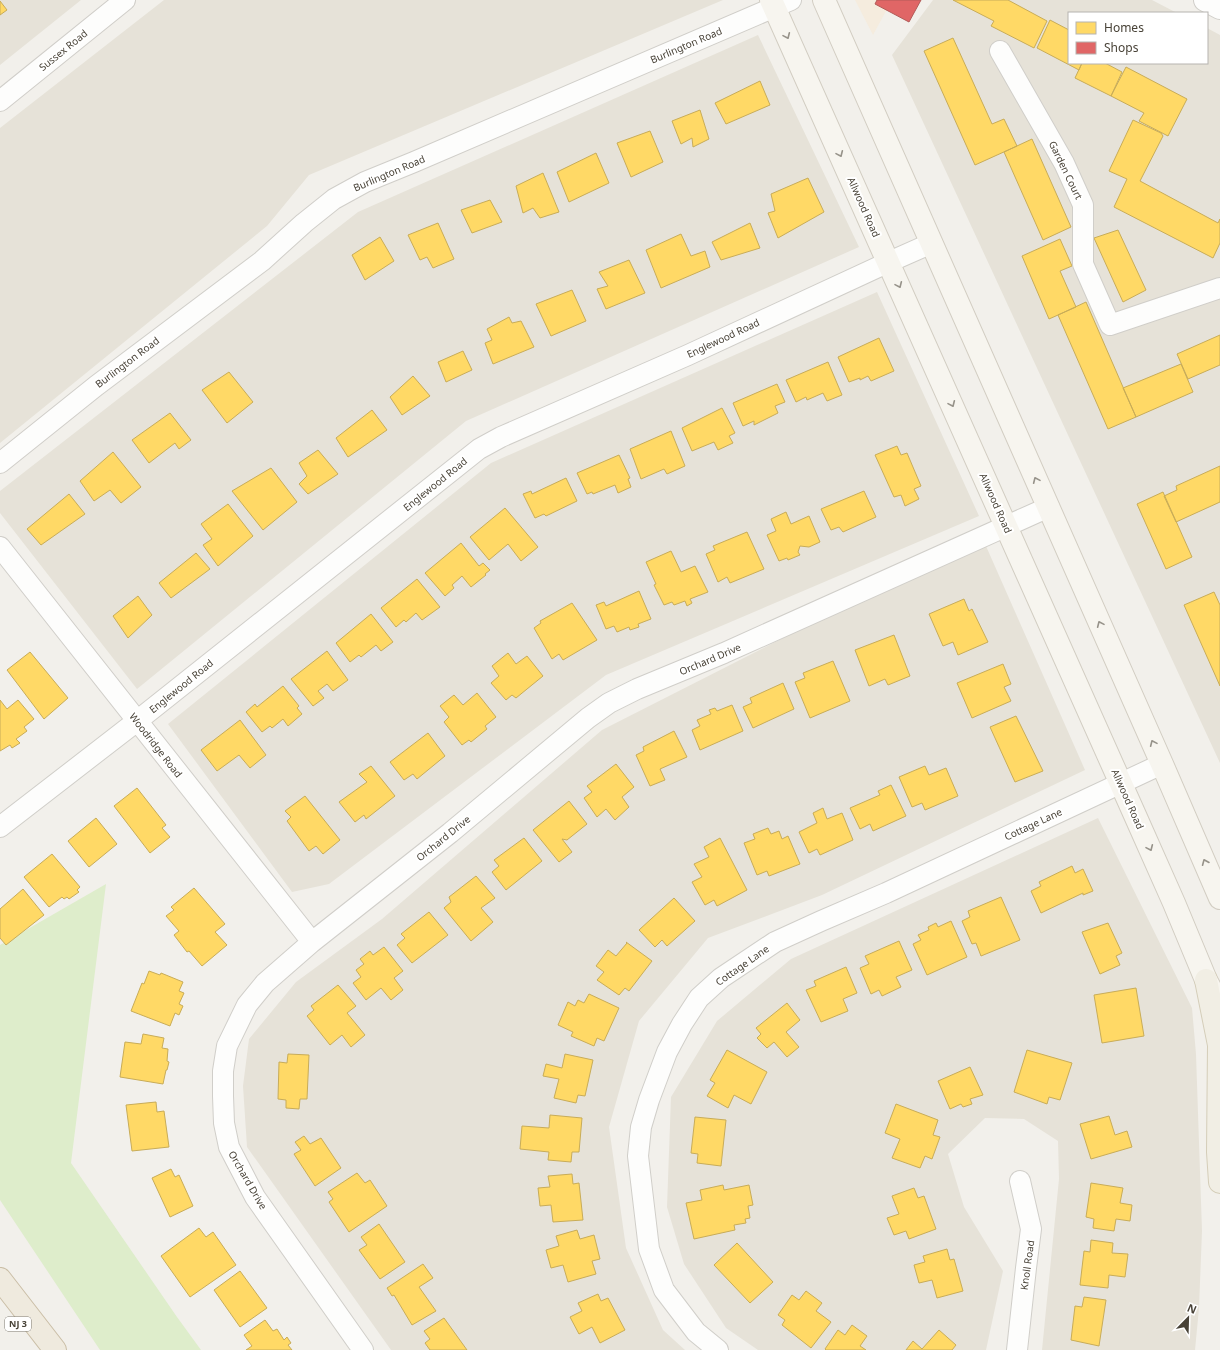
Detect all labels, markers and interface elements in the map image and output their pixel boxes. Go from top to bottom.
legend [1068,12,1208,64]
text: Homes [1104,19,1144,36]
street label: Burlington Road [648,24,724,66]
street label: Sussex Road [36,26,90,74]
one-way arrow [782,31,790,39]
text: Shops [1104,39,1139,56]
street label: Garden Court [1046,138,1086,202]
one-way arrow [835,150,843,157]
street label: Burlington Road [351,152,427,194]
street label: Allwood Road [845,175,883,239]
one-way arrow [894,281,902,289]
street label: Englewood Road [684,315,762,361]
street label: Burlington Road [92,333,162,391]
one-way arrow [947,400,955,408]
street label: Englewood Road [400,454,470,514]
street label: Allwood Road [977,471,1015,535]
one-way arrow [1033,476,1041,483]
one-way arrow [1097,621,1105,628]
street label: Orchard Drive [677,640,743,678]
street label: Englewood Road [146,656,216,716]
street label: Woodridge Road [126,710,186,780]
one-way arrow [1150,740,1158,747]
street label: Allwood Road [1109,767,1147,831]
street label: Cottage Lane [1002,804,1064,844]
street label: Orchard Drive [413,812,473,864]
one-way arrow [1145,845,1153,852]
one-way arrow [1201,859,1209,866]
street label: Cottage Lane [712,941,772,989]
street label: Orchard Drive [226,1148,271,1212]
street label: Knoll Road [1017,1239,1037,1291]
north arrow [1168,1298,1208,1338]
text: N [1185,1300,1199,1317]
road number: NJ 3 [5,1317,31,1331]

